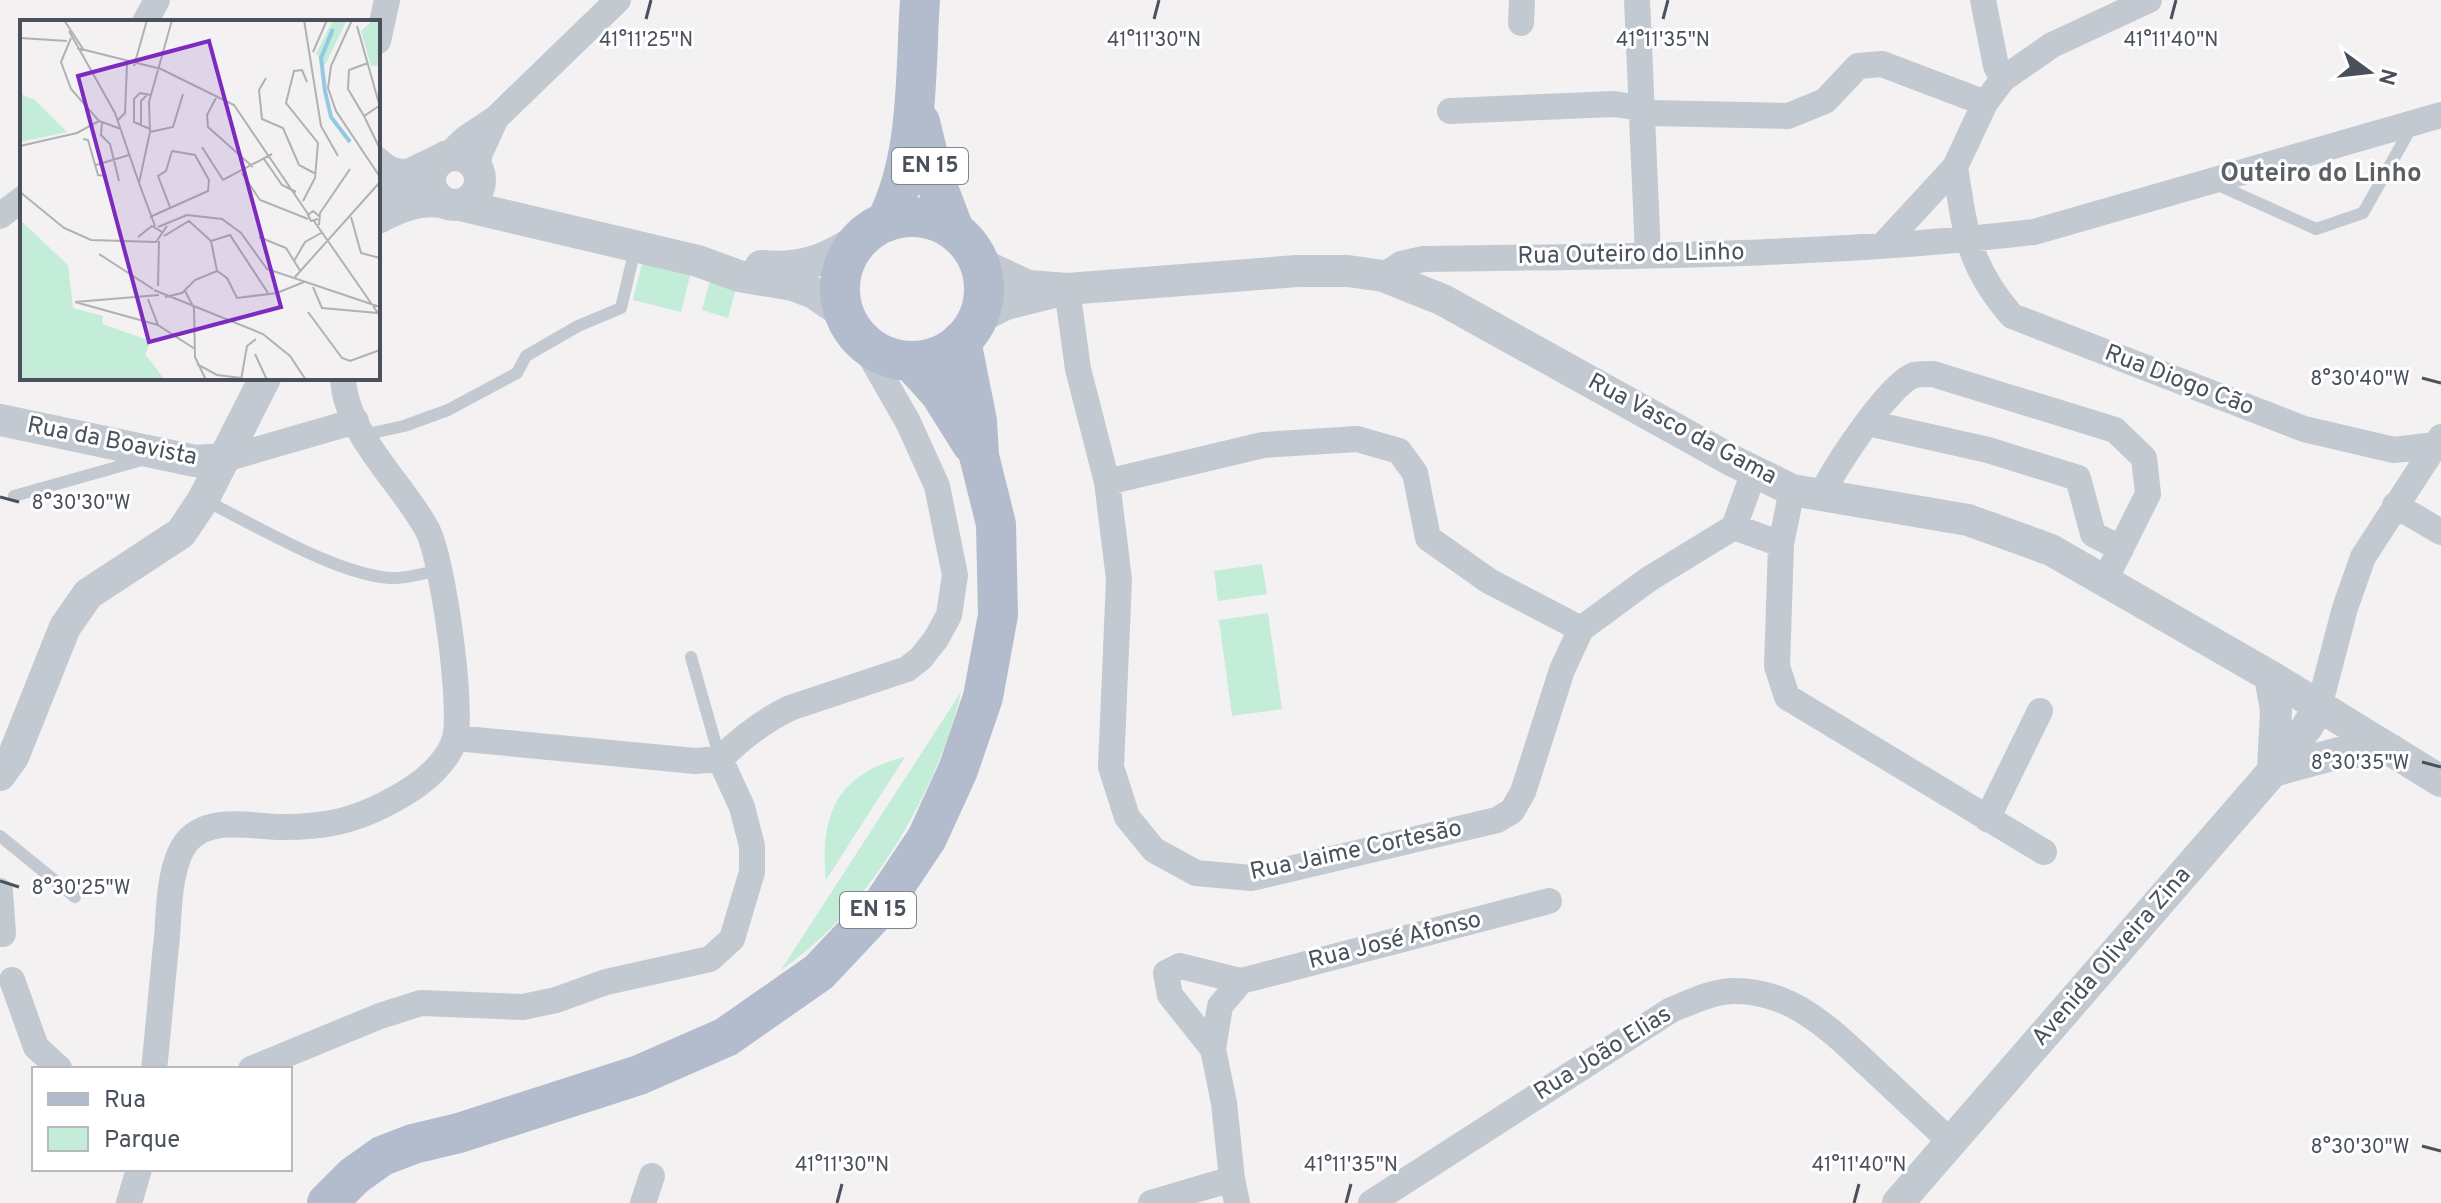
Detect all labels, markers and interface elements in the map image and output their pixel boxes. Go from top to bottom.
inset map [20,20,380,380]
text: 41°11'25"N [599,28,693,54]
text: 41°11'30"N [1107,28,1201,54]
text: 41°11'35"N [1616,28,1710,54]
text: 41°11'40"N [2124,28,2218,54]
north arrow [2329,32,2409,112]
text: N [2371,65,2401,88]
road number: EN 15 [892,148,968,184]
district label: Outeiro do Linho [2220,158,2422,191]
street label: Rua Outeiro do Linho [1517,238,1745,272]
street label: Rua Diogo Cão [2100,339,2258,423]
text: 8°30'40"W [2310,367,2410,393]
street label: Rua Vasco da Gama [1582,368,1782,492]
street label: Rua da Boavista [25,411,199,473]
text: 8°30'30"W [32,491,130,517]
text: 8°30'35"W [2311,751,2409,777]
street label: Rua Jaime Cortesão [1247,814,1465,888]
street label: Avenida Oliveira Zina [2026,861,2198,1053]
text: 8°30'25"W [32,876,130,902]
road number: EN 15 [840,892,916,928]
street label: Rua José Afonso [1305,905,1485,977]
street label: Rua João Elias [1529,1000,1677,1108]
legend [32,1067,292,1171]
text: Rua [104,1086,146,1116]
text: Parque [104,1126,180,1156]
text: 8°30'30"W [2311,1135,2409,1161]
text: 41°11'30"N [795,1153,889,1179]
text: 41°11'35"N [1304,1153,1398,1179]
text: 41°11'40"N [1812,1153,1906,1179]

